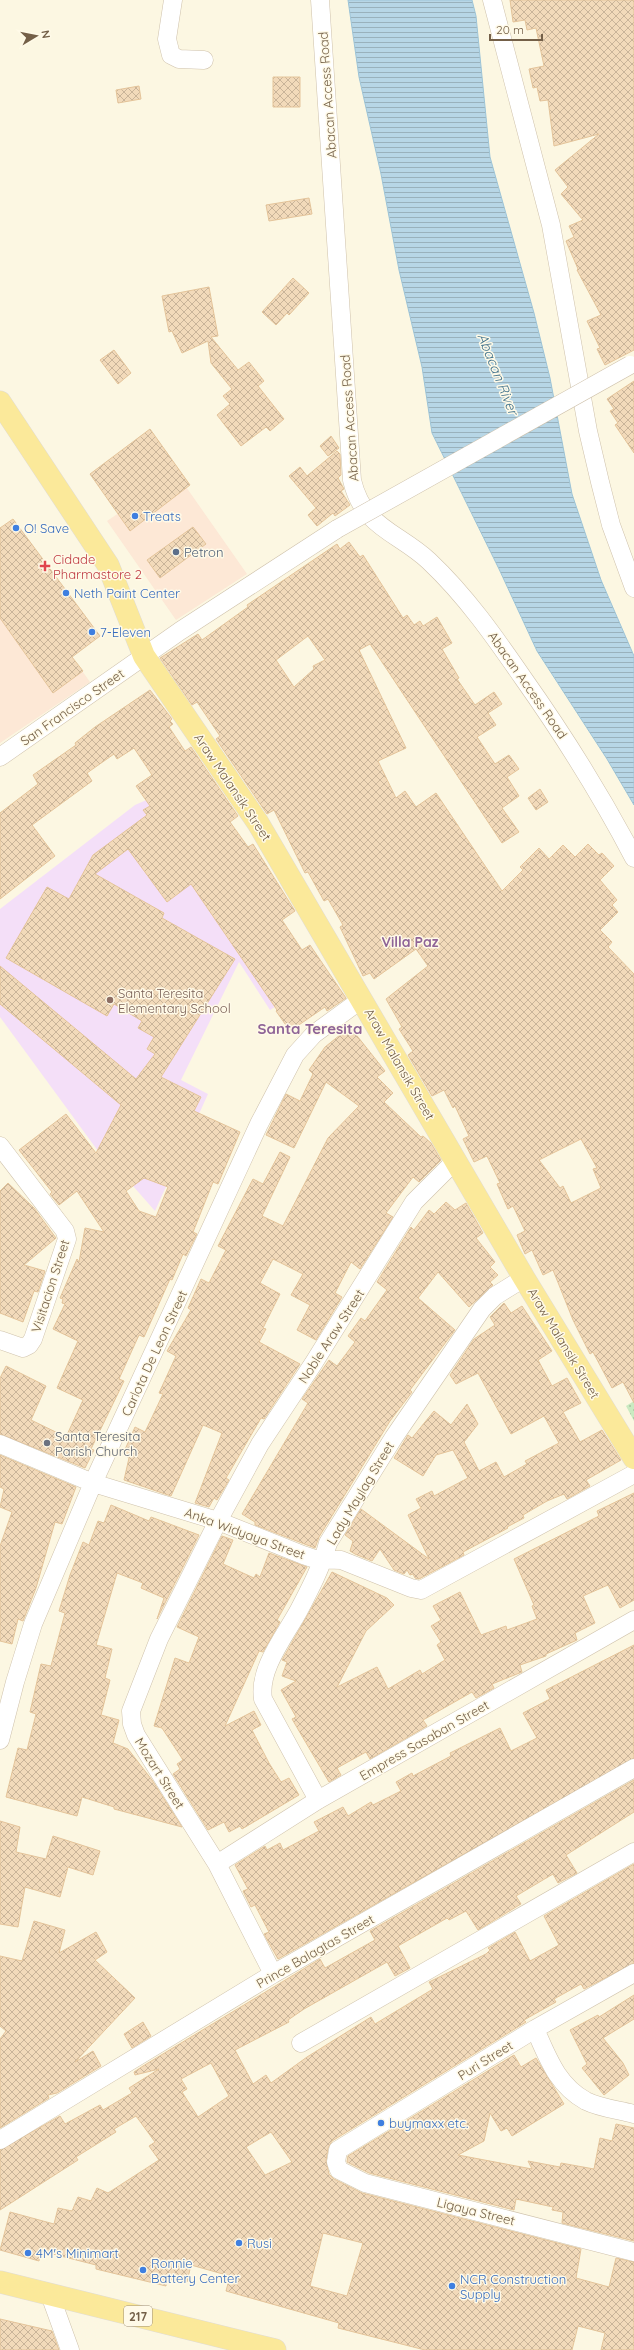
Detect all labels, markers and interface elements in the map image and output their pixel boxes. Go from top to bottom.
north arrow [16,16,56,56]
scale bar [490,16,542,42]
text: 20 m [496,22,524,37]
text: N [38,29,53,39]
street label: Abacan Access Road [315,31,339,159]
water label: Abacan River [473,330,523,419]
street label: Abacan Access Road [337,354,361,482]
place label: Treats [143,508,181,524]
marker: Treats [130,511,140,521]
place label: O! Save [24,520,69,536]
marker: O! Save [11,523,21,533]
place label: Petron [184,544,223,560]
marker: Petron [171,547,181,557]
place label: Cidade Pharmastore 2 [53,551,142,582]
marker: Cidade Pharmastore 2 [40,561,50,571]
place label: Neth Paint Center [74,585,180,601]
marker: Neth Paint Center [61,588,71,598]
place label: 7-Eleven [100,624,151,640]
marker: 7-Eleven [87,627,97,637]
street label: Abacan Access Road [485,628,571,742]
street label: San Francisco Street [17,665,127,749]
street label: Araw Malansik Street [191,730,275,844]
district label: Villa Paz [381,933,439,951]
place label: Santa Teresita Elementary School [118,985,231,1016]
marker: Santa Teresita Elementary School [105,995,115,1005]
street label: Araw Malansik Street [361,1005,439,1123]
district label: Santa Teresita [258,1019,362,1038]
street label: Visitacion Street [27,1238,73,1334]
street label: Araw Malansik Street [525,1285,603,1401]
street label: Noble Araw Street [295,1286,367,1386]
street label: Carlota De Leon Street [118,1288,190,1418]
place label: Santa Teresita Parish Church [55,1428,140,1459]
marker: Santa Teresita Parish Church [42,1438,52,1448]
street label: Lady Maylag Street [323,1438,397,1548]
street label: Anka Widyaya Street [183,1504,307,1562]
street label: Empress Sasaban Street [357,1696,491,1784]
street label: Mozart Street [132,1734,188,1812]
street label: Prince Balagtas Street [253,1911,377,1991]
street label: Puri Street [454,2037,516,2083]
place label: buymaxx etc. [389,2115,468,2131]
marker: buymaxx etc. [376,2118,386,2128]
street label: Ligaya Street [435,2194,517,2228]
place label: Rusi [247,2235,272,2251]
marker: Rusi [234,2238,244,2248]
place label: 4M's Minimart [36,2245,119,2261]
marker: 4M's Minimart [23,2248,33,2258]
place label: Ronnie Battery Center [151,2255,239,2286]
marker: Ronnie Battery Center [138,2265,148,2275]
place label: NCR Construction Supply [460,2271,566,2302]
marker: NCR Construction Supply [447,2281,457,2291]
road number: 217 [124,2306,152,2326]

